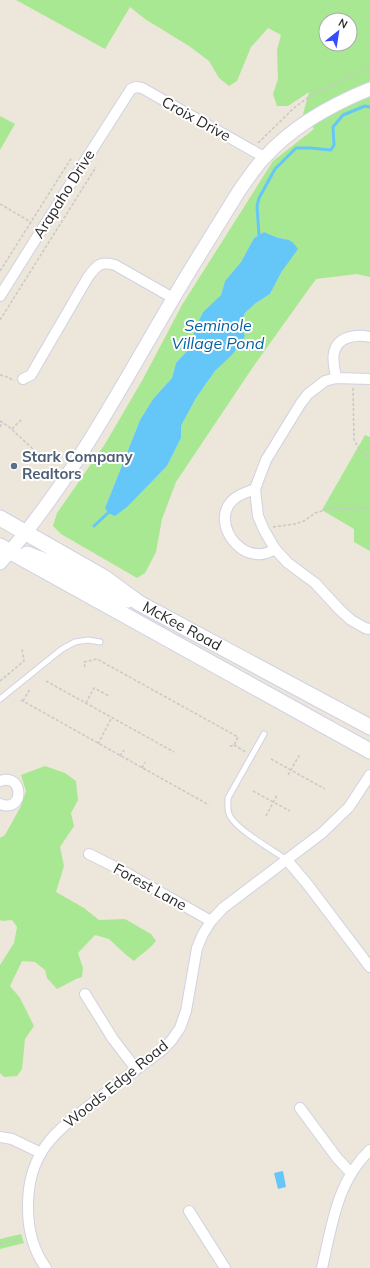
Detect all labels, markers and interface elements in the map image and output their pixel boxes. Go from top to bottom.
north arrow [318,12,358,52]
text: N [336,15,350,31]
street label: Croix Drive [158,92,234,145]
street label: Arapaho Drive [29,146,98,242]
water label: Seminole Village Pond [172,315,265,353]
place label: Stark Company Realtors [22,447,134,483]
marker: Stark Company Realtors [9,461,19,471]
street label: McKee Road [140,597,225,655]
street label: Forest Lane [110,859,190,914]
street label: Woods Edge Road [60,1036,172,1132]

